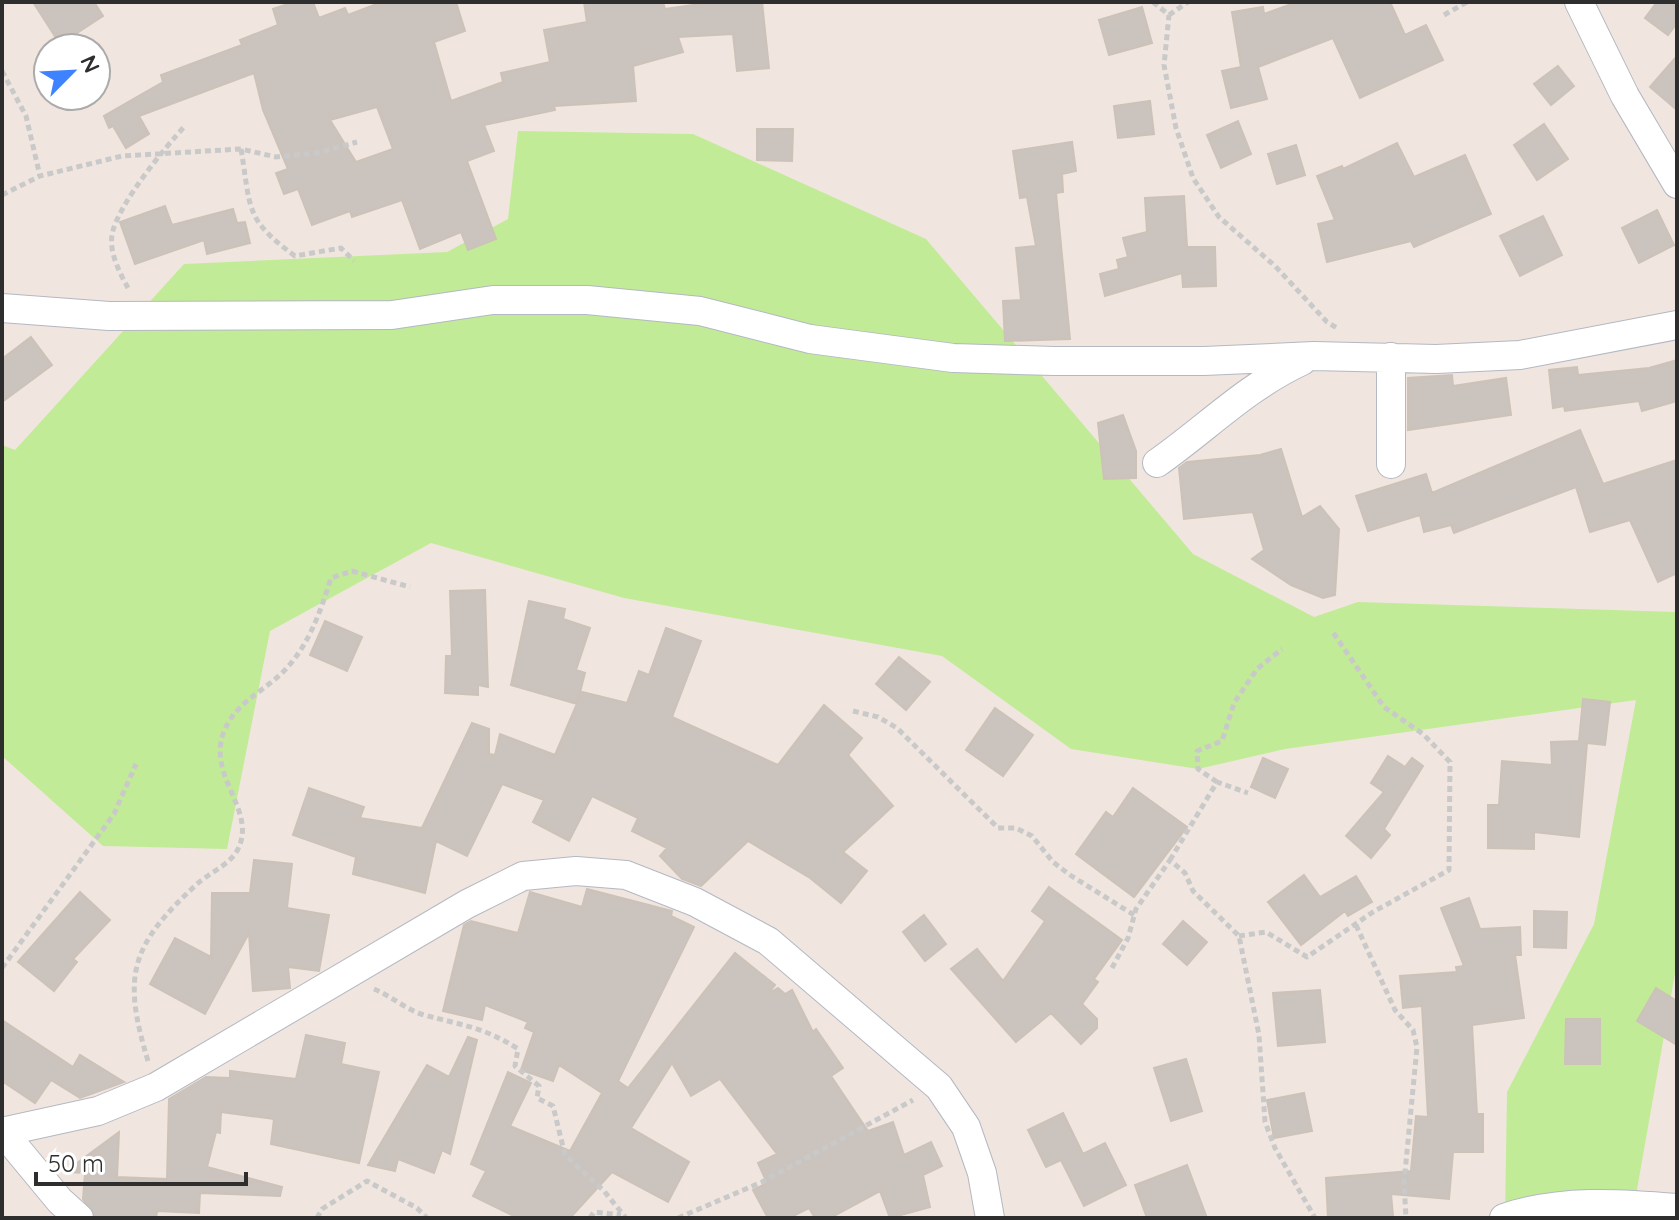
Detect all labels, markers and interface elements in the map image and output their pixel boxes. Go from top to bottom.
north arrow [32,32,112,112]
text: N [74,51,106,77]
scale bar [36,1136,246,1186]
text: 50 m [48,1148,104,1178]

